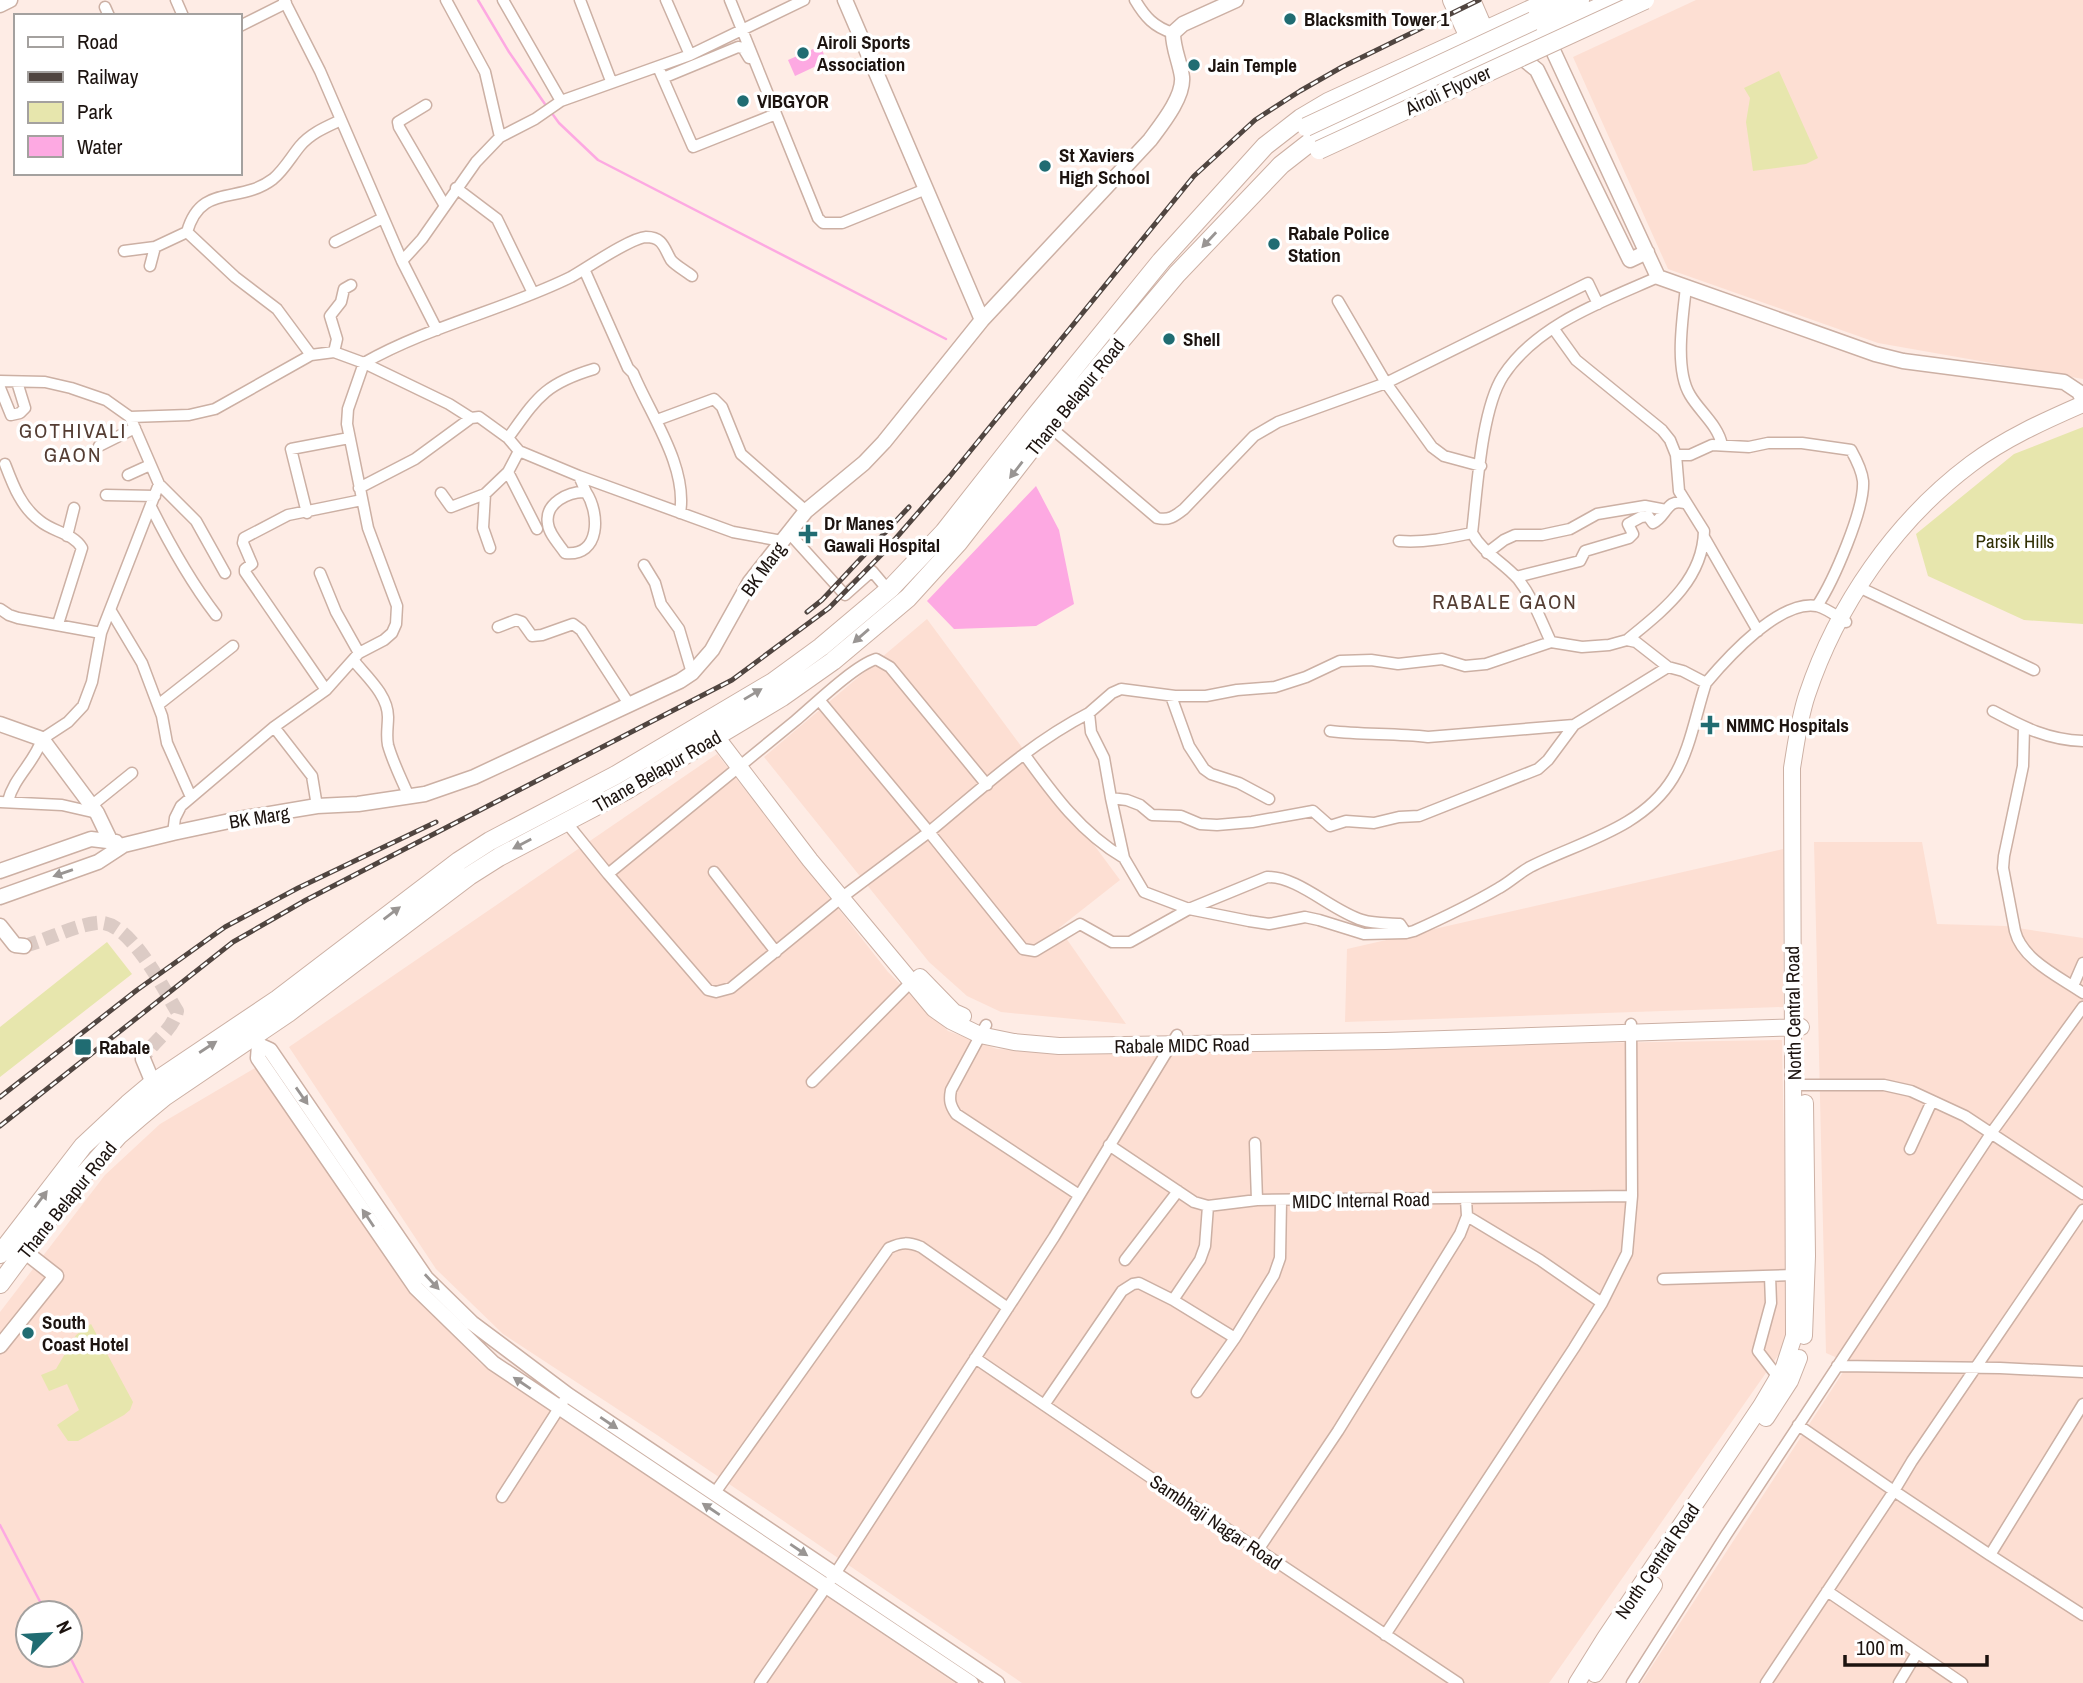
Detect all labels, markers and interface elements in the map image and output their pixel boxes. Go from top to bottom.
place label: Blacksmith Tower 1 [1304,6,1450,32]
marker: Blacksmith Tower 1 [1282,11,1298,27]
legend [14,14,242,175]
text: Road [77,27,118,56]
place label: Airoli Sports Association [817,29,911,77]
marker: Airoli Sports Association [795,45,811,61]
place label: Jain Temple [1208,52,1297,78]
marker: Jain Temple [1186,57,1202,73]
street label: Airoli Flyover [1400,58,1496,122]
text: Railway [77,62,139,91]
place label: VIBGYOR [757,88,829,114]
marker: VIBGYOR [735,93,751,109]
text: Park [77,97,113,126]
text: Water [77,132,123,161]
place label: St Xaviers High School [1059,142,1150,190]
marker: St Xaviers High School [1037,158,1053,174]
place label: Rabale Police Station [1288,220,1390,268]
one-way arrow [1201,231,1218,248]
marker: Rabale Police Station [1266,236,1282,252]
place label: Shell [1183,326,1220,352]
marker: Shell [1161,331,1177,347]
street label: Thane Belapur Road [1020,333,1130,461]
district label: GOTHIVALI GAON [19,416,127,469]
one-way arrow [1008,460,1023,478]
place label: Dr Manes Gawali Hospital [824,510,940,558]
marker: Dr Manes Gawali Hospital [798,524,818,544]
park label: Parsik Hills [1976,528,2055,554]
street label: BK Marg [735,537,792,601]
district label: RABALE GAON [1432,587,1578,616]
one-way arrow [853,627,870,643]
one-way arrow [743,688,762,700]
place label: NMMC Hospitals [1726,712,1849,738]
marker: NMMC Hospitals [1700,715,1720,735]
street label: Thane Belapur Road [588,724,726,818]
street label: BK Marg [227,799,291,835]
one-way arrow [513,838,532,850]
one-way arrow [53,869,74,879]
one-way arrow [382,906,400,921]
street label: North Central Road [1779,946,1807,1080]
street label: Rabale MIDC Road [1114,1031,1250,1059]
place label: Rabale [99,1034,150,1060]
marker: Rabale [73,1037,93,1057]
one-way arrow [198,1041,217,1054]
one-way arrow [295,1087,309,1105]
street label: Thane Belapur Road [12,1136,122,1264]
street label: MIDC Internal Road [1292,1186,1430,1214]
one-way arrow [33,1190,47,1208]
one-way arrow [361,1209,375,1227]
one-way arrow [423,1274,440,1291]
place label: South Coast Hotel [42,1309,129,1357]
marker: South Coast Hotel [20,1325,36,1341]
one-way arrow [513,1376,531,1390]
one-way arrow [600,1417,619,1430]
street label: Sambhaji Nagar Road [1145,1468,1287,1576]
street label: North Central Road [1609,1498,1705,1624]
one-way arrow [702,1502,720,1516]
one-way arrow [789,1543,808,1556]
north arrow [14,1599,84,1669]
text: N [50,1616,79,1637]
scale bar [1845,1624,1987,1668]
text: 100 m [1856,1633,1904,1662]

